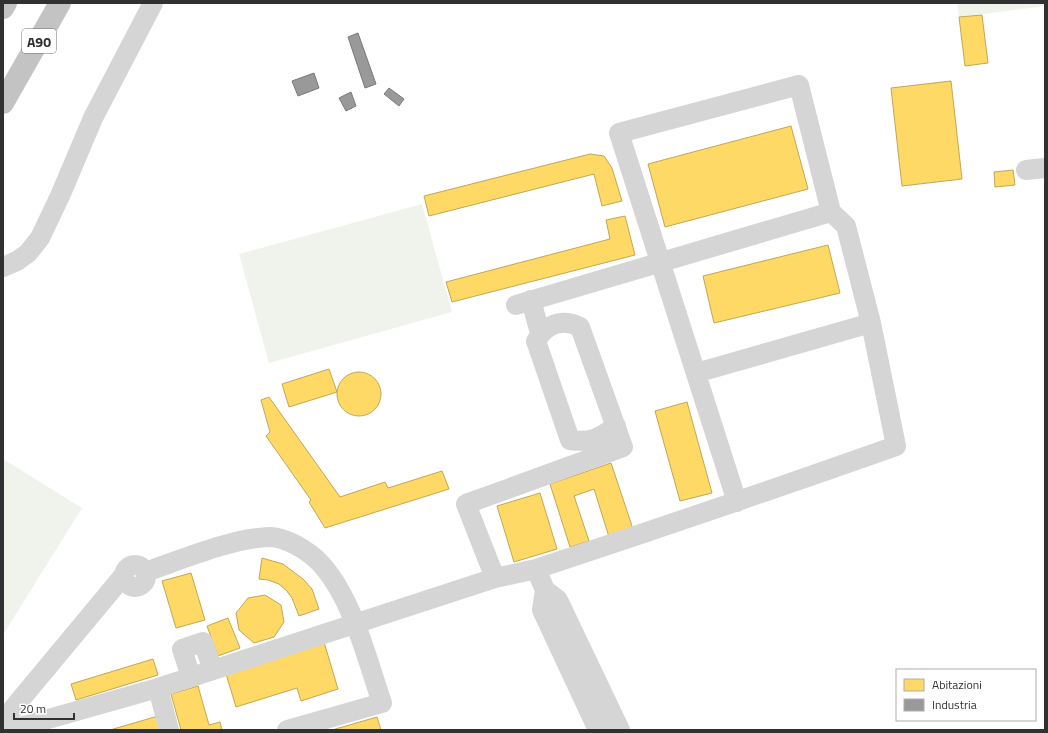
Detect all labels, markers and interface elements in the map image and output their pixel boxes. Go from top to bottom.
road number: A90 [22,29,56,53]
legend [896,669,1036,721]
text: Abitazioni [932,675,982,694]
scale bar [14,695,74,721]
text: Industria [932,695,977,714]
text: 20 m [20,699,46,718]

